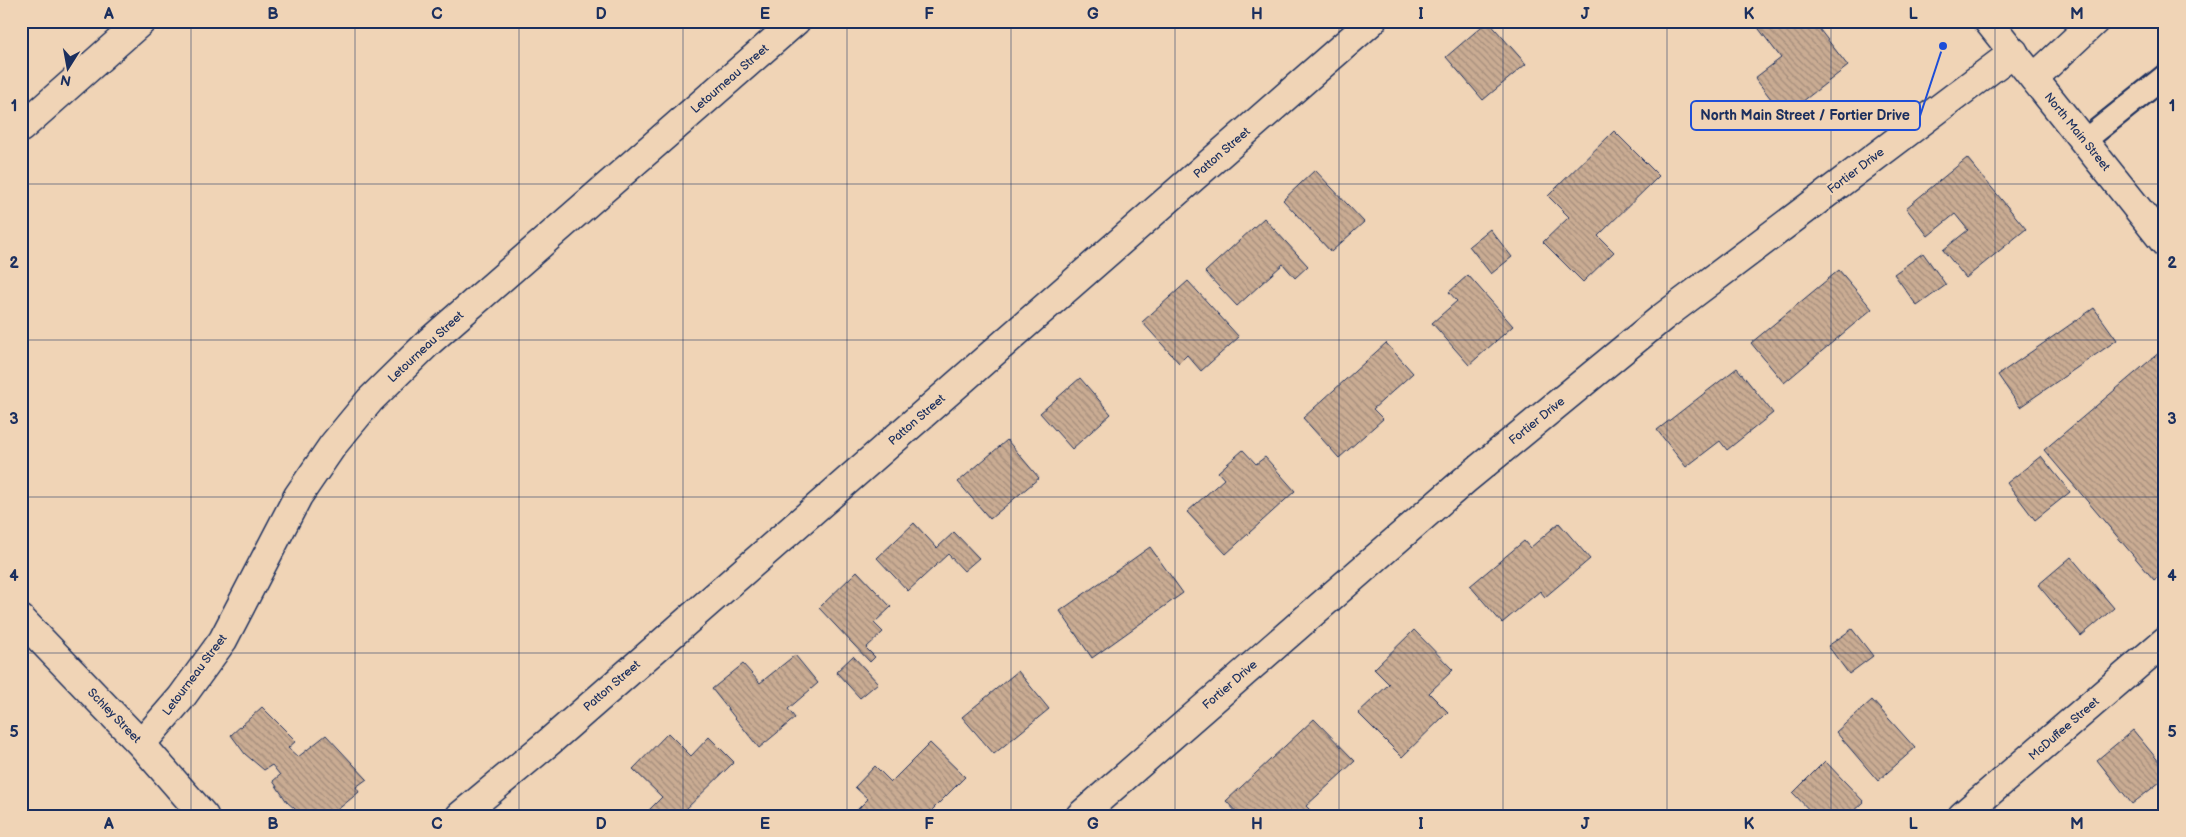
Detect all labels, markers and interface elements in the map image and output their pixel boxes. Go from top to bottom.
text: A [103,5,114,24]
text: B [267,5,279,24]
text: C [431,5,443,24]
text: D [595,5,607,24]
text: E [760,5,770,24]
text: F [924,5,934,24]
text: G [1087,5,1099,24]
text: H [1251,5,1263,24]
text: I [1418,5,1424,24]
text: J [1581,5,1590,24]
text: K [1744,5,1755,24]
text: L [1908,5,1918,24]
text: M [2070,5,2084,24]
street label: Letourneau Street [688,41,772,117]
north arrow [42,42,92,92]
text: N [59,71,72,90]
street label: North Main Street [2041,90,2113,174]
text: 1 [11,97,17,116]
text: 1 [2169,97,2175,116]
callout: North Main Street / Fortier Drive [1691,101,1920,130]
text: North Main Street / Fortier Drive [1700,107,1910,124]
street label: Patton Street [1191,124,1254,182]
street label: Fortier Drive [1825,145,1887,197]
text: 2 [9,254,19,273]
text: 2 [2167,254,2177,273]
street label: Letourneau Street [385,308,467,386]
street label: Patton Street [886,391,949,449]
street label: Fortier Drive [1506,394,1568,448]
text: 3 [9,410,19,429]
text: 3 [2167,410,2177,429]
text: 4 [9,567,19,586]
text: 4 [2167,567,2177,586]
street label: Letourneau Street [160,631,231,719]
street label: Patton Street [581,657,644,715]
street label: Fortier Drive [1200,657,1260,713]
street label: Schley Street [84,685,144,747]
street label: McDuffee Street [2026,694,2103,764]
text: 5 [9,723,19,742]
text: 5 [2167,723,2177,742]
text: A [103,815,114,834]
text: B [267,815,279,834]
text: C [431,815,443,834]
text: D [595,815,607,834]
text: E [760,815,770,834]
text: F [924,815,934,834]
text: G [1087,815,1099,834]
text: H [1251,815,1263,834]
text: I [1418,815,1424,834]
text: J [1581,815,1590,834]
text: K [1744,815,1755,834]
text: L [1908,815,1918,834]
text: M [2070,815,2084,834]

